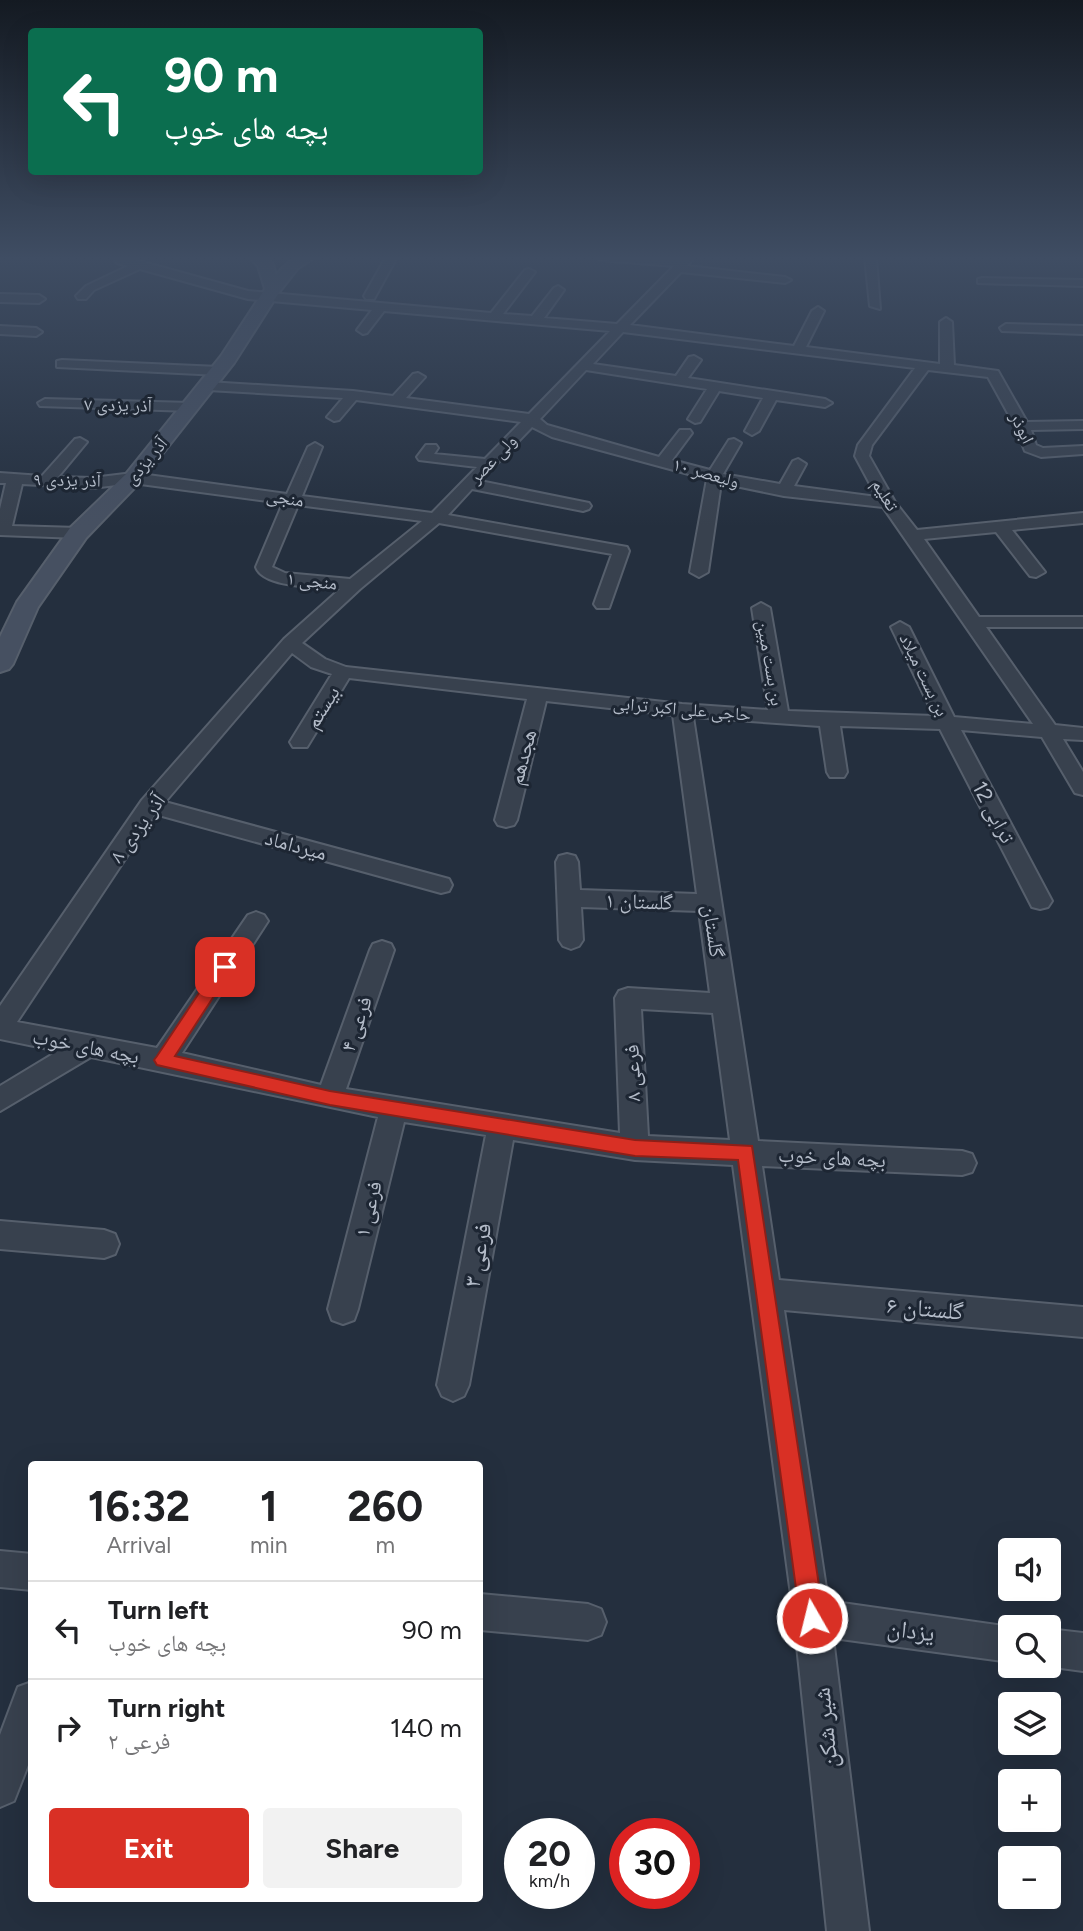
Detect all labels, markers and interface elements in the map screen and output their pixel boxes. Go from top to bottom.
text: 90 m [164,45,279,104]
icon: left [49,56,140,147]
text: بچه های خوب [164,109,329,147]
street label: آذر یزدی ۷ [84,393,152,417]
street label: ابوذر [1005,408,1039,447]
street label: ولی عصر [464,430,522,489]
street label: آذر یزدی [120,432,172,489]
street label: ۱۰ ولیعصر [670,453,742,493]
street label: آذر یزدی ۹ [33,468,101,492]
street label: تعلیم [866,475,903,516]
street label: منجی [265,484,305,512]
street label: منجی ۱ [286,567,338,595]
street label: بن بست مبین [752,619,788,708]
street label: بن بست میلاد [895,630,953,720]
street label: بیستم [299,681,346,734]
street label: حاجی علی اکبر ترابی [612,692,752,726]
street label: هجدهم [503,727,543,788]
street label: ترابی 12 [966,777,1021,848]
street label: ۸ آذر یزدی [104,788,171,867]
street label: میرداماد [262,825,330,865]
street label: گلستان ۱ [605,887,673,915]
street label: گلستان [698,903,730,959]
pin [195,937,255,997]
icon: arrive [206,948,244,986]
street label: فرعی ۴ [335,993,378,1055]
street label: بچه های خوب [31,1023,141,1069]
street label: فرعی ۸ [619,1044,646,1102]
street label: بچه های خوب [777,1142,887,1172]
street label: فرعی ۱ [349,1178,388,1240]
street label: فرعی ۳ [457,1220,497,1290]
street label: گلستان ۶ [885,1290,965,1326]
text: 16:32 [88,1481,190,1532]
text: 1 [260,1481,278,1532]
text: 260 [347,1481,423,1532]
text: Arrival [106,1531,171,1559]
text: min [250,1531,288,1559]
text: m [376,1531,395,1559]
map controls [998,1538,1061,1909]
button: sound [998,1538,1061,1601]
position arrow [775,1581,849,1655]
text: Turn left [108,1594,209,1626]
icon: left [49,1611,87,1649]
street label: یزدان [886,1613,936,1647]
text: 90 m [402,1614,462,1646]
button: search [998,1615,1061,1678]
text: بچه های خوب [108,1629,226,1657]
street label: شیر شکن [806,1686,844,1770]
text: Turn right [108,1692,225,1724]
button: layers [998,1692,1061,1755]
icon: right [49,1709,87,1747]
text: 140 m [390,1712,462,1744]
text: فرعی ۲ [108,1727,170,1755]
button: + [998,1769,1061,1832]
button: Exit [49,1808,249,1888]
button: Share [263,1808,462,1888]
speed limit sign: 30 [609,1818,700,1909]
text: 20 [528,1833,571,1875]
button: − [998,1846,1061,1909]
text: km/h [529,1870,570,1892]

